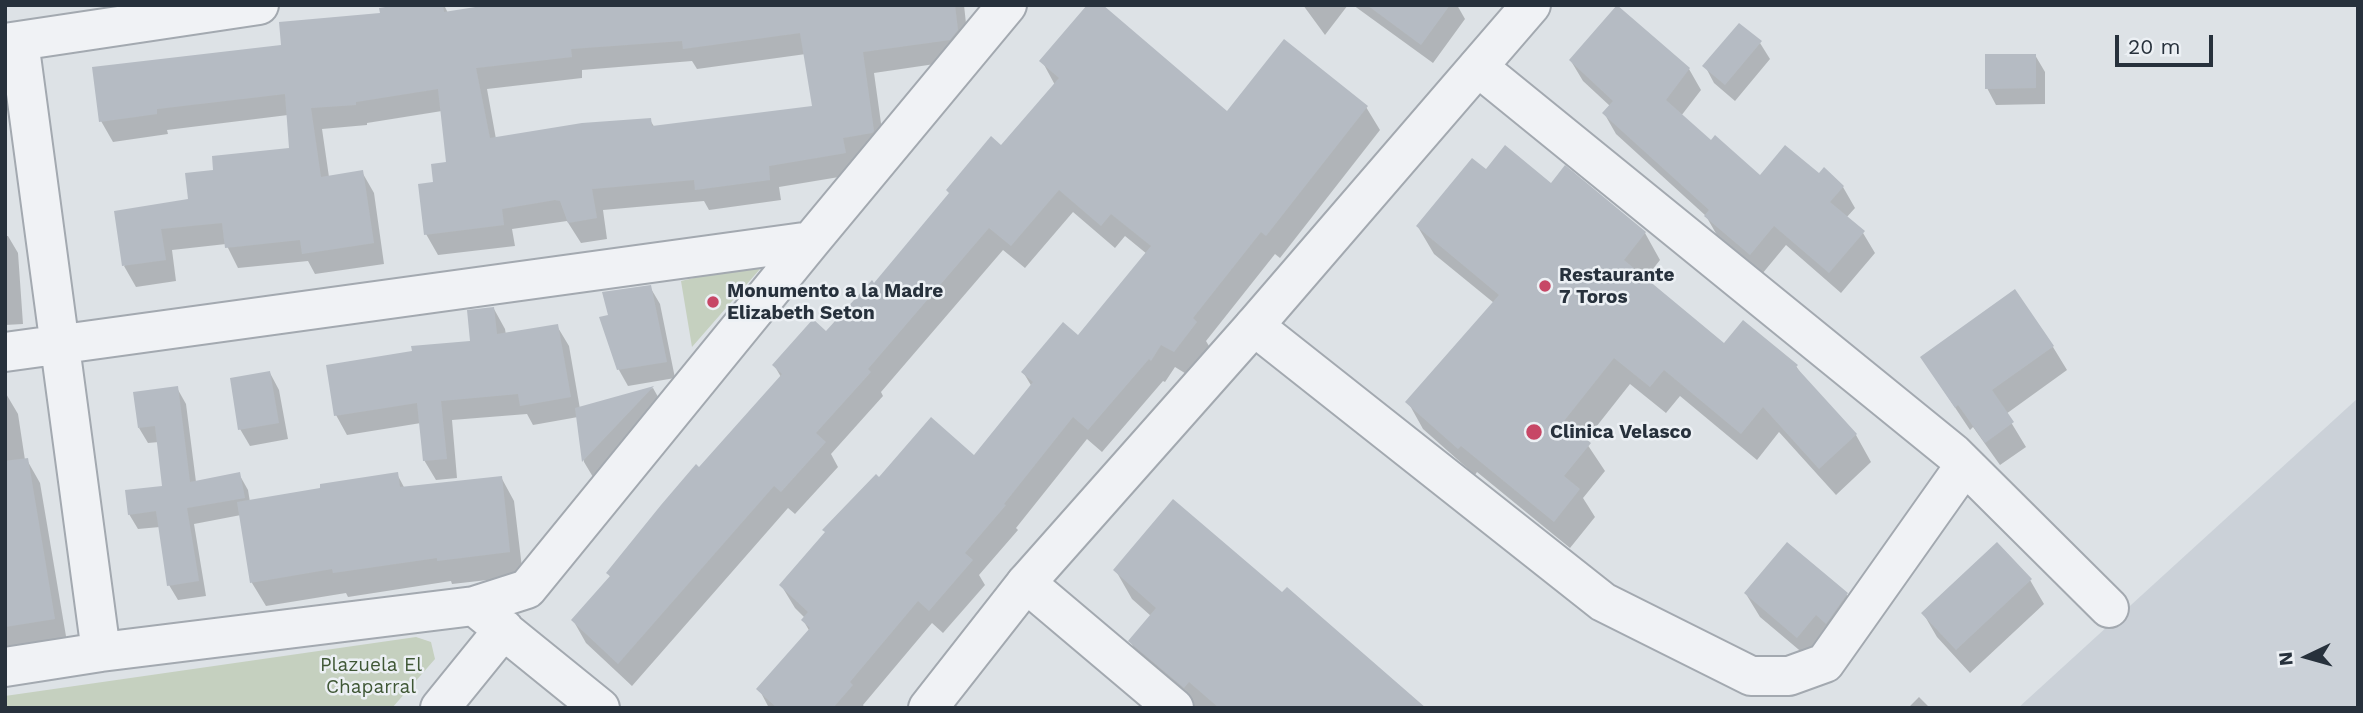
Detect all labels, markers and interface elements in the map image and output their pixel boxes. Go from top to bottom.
scale bar [2118,21,2216,65]
text: 20 m [2128,34,2180,59]
place label: Restaurante 7 Toros [1559,264,1674,308]
marker: Restaurante 7 Toros [1537,278,1553,294]
place label: Monumento a la Madre Elizabeth Seton [727,280,943,324]
marker: Monumento a la Madre Elizabeth Seton [705,294,721,310]
place label: Clinica Velasco [1550,421,1692,443]
marker: Clinica Velasco [1524,422,1544,442]
north arrow [2272,622,2342,692]
text: N [2274,651,2298,667]
park label: Plazuela El Chaparral [320,654,422,698]

